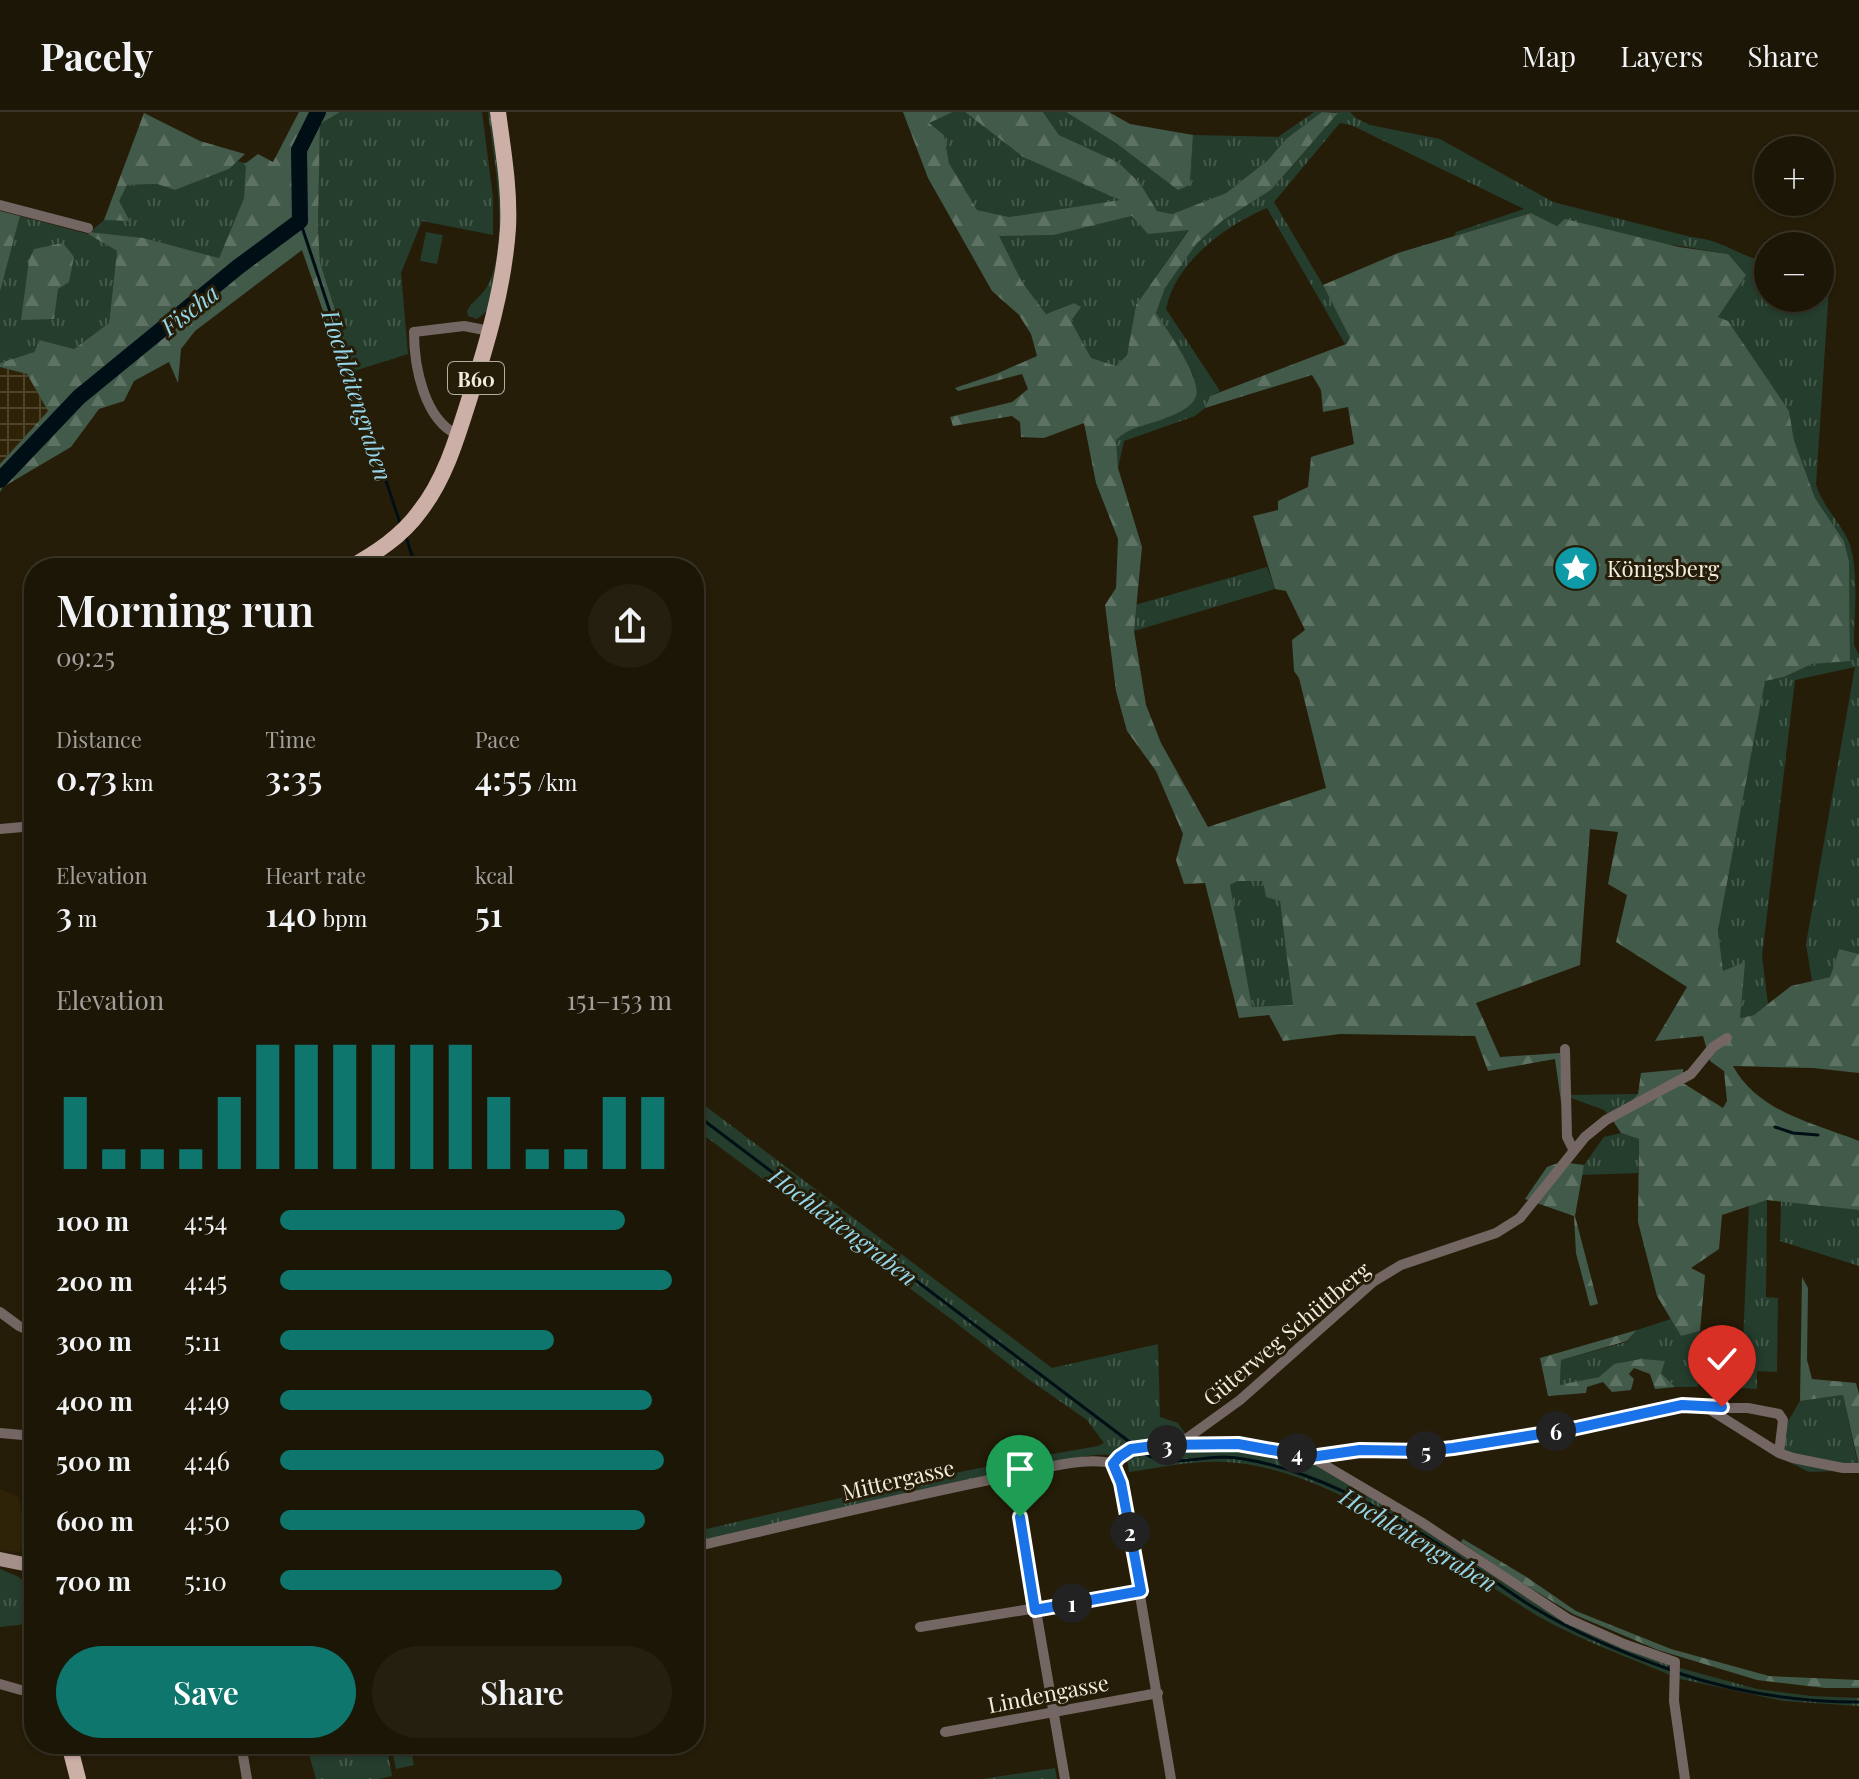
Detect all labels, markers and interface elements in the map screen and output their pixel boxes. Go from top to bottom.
text: Pacely [40,30,153,81]
text: Map [1522,37,1576,74]
text: Layers [1620,37,1703,74]
text: Share [1747,37,1819,74]
map controls [1754,136,1834,312]
button: + [1754,136,1834,216]
button: − [1754,232,1834,312]
water label: Fischa [152,276,225,342]
water label: Hochleitengraben [315,304,401,485]
road number: B60 [448,362,504,394]
place icon: Königsberg [1552,544,1600,592]
place label: Königsberg [1607,553,1720,583]
text: Morning run [56,579,314,638]
button: share [588,584,672,668]
text: 09:25 [56,639,115,674]
text: Distance [56,724,142,754]
text: Time [265,724,316,754]
text: Pace [475,724,520,754]
text: 0.73 [56,754,117,800]
text: 3:35 [265,754,322,800]
text: 4:55 [475,754,532,800]
text: km [117,767,154,797]
text: /km [532,767,577,797]
text: Elevation [56,860,148,890]
text: Heart rate [265,860,366,890]
text: kcal [475,860,514,890]
text: 3 [56,890,72,936]
text: 140 [265,890,317,936]
text: 51 [475,890,503,936]
text: m [72,903,97,933]
text: bpm [317,903,367,933]
text: Elevation [56,982,164,1017]
text: 151–153 m [566,982,672,1017]
water label: Hochleitengraben [762,1159,925,1292]
text: 100 m [56,1203,129,1238]
text: 4:54 [184,1203,227,1238]
street label: Güterweg Schüttberg [1196,1254,1376,1412]
text: 200 m [56,1263,133,1298]
text: 4:45 [184,1263,227,1298]
text: 300 m [56,1323,132,1358]
text: 5:11 [184,1323,221,1358]
pin [1688,1325,1756,1407]
icon: check [1700,1337,1744,1381]
text: 400 m [56,1383,133,1418]
text: 4:49 [184,1383,230,1418]
pin: 6 [1536,1411,1576,1451]
text: 6 [1550,1416,1562,1446]
pin: 3 [1147,1425,1187,1465]
text: 3 [1162,1430,1172,1460]
pin: 5 [1406,1431,1446,1471]
pin: 4 [1277,1433,1317,1473]
pin [986,1435,1054,1517]
text: 5 [1421,1436,1431,1466]
text: 4 [1291,1438,1303,1468]
text: 500 m [56,1443,131,1478]
text: 4:46 [184,1443,230,1478]
icon: arrive [998,1447,1042,1491]
street label: Mittergasse [839,1452,957,1506]
water label: Hochleitengraben [1333,1479,1504,1599]
text: 600 m [56,1503,134,1538]
text: 4:50 [184,1503,230,1538]
pin: 2 [1110,1512,1150,1552]
text: 2 [1124,1517,1136,1547]
text: 700 m [56,1563,131,1598]
text: 5:10 [184,1563,227,1598]
pin: 1 [1052,1583,1092,1623]
text: 1 [1068,1588,1076,1618]
button: Save [56,1646,356,1738]
button: Share [372,1646,672,1738]
street label: Lindengasse [985,1667,1111,1719]

